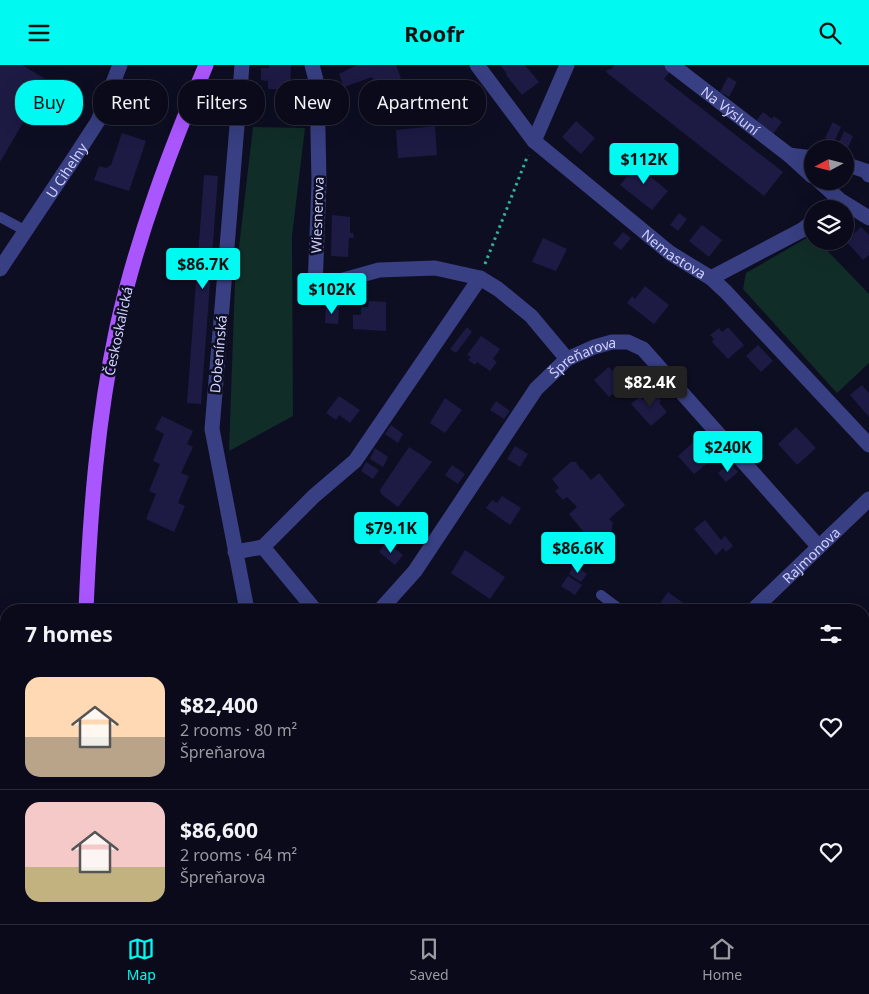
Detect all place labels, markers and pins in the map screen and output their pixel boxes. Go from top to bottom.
pin: $112K [609,143,679,185]
pin: $86.7K [162,247,244,290]
pin: $102K [297,273,367,315]
pin: $82.4K [609,365,691,408]
pin: $240K [693,431,763,473]
pin: $79.1K [350,511,432,554]
pin: $86.6K [537,531,619,574]

